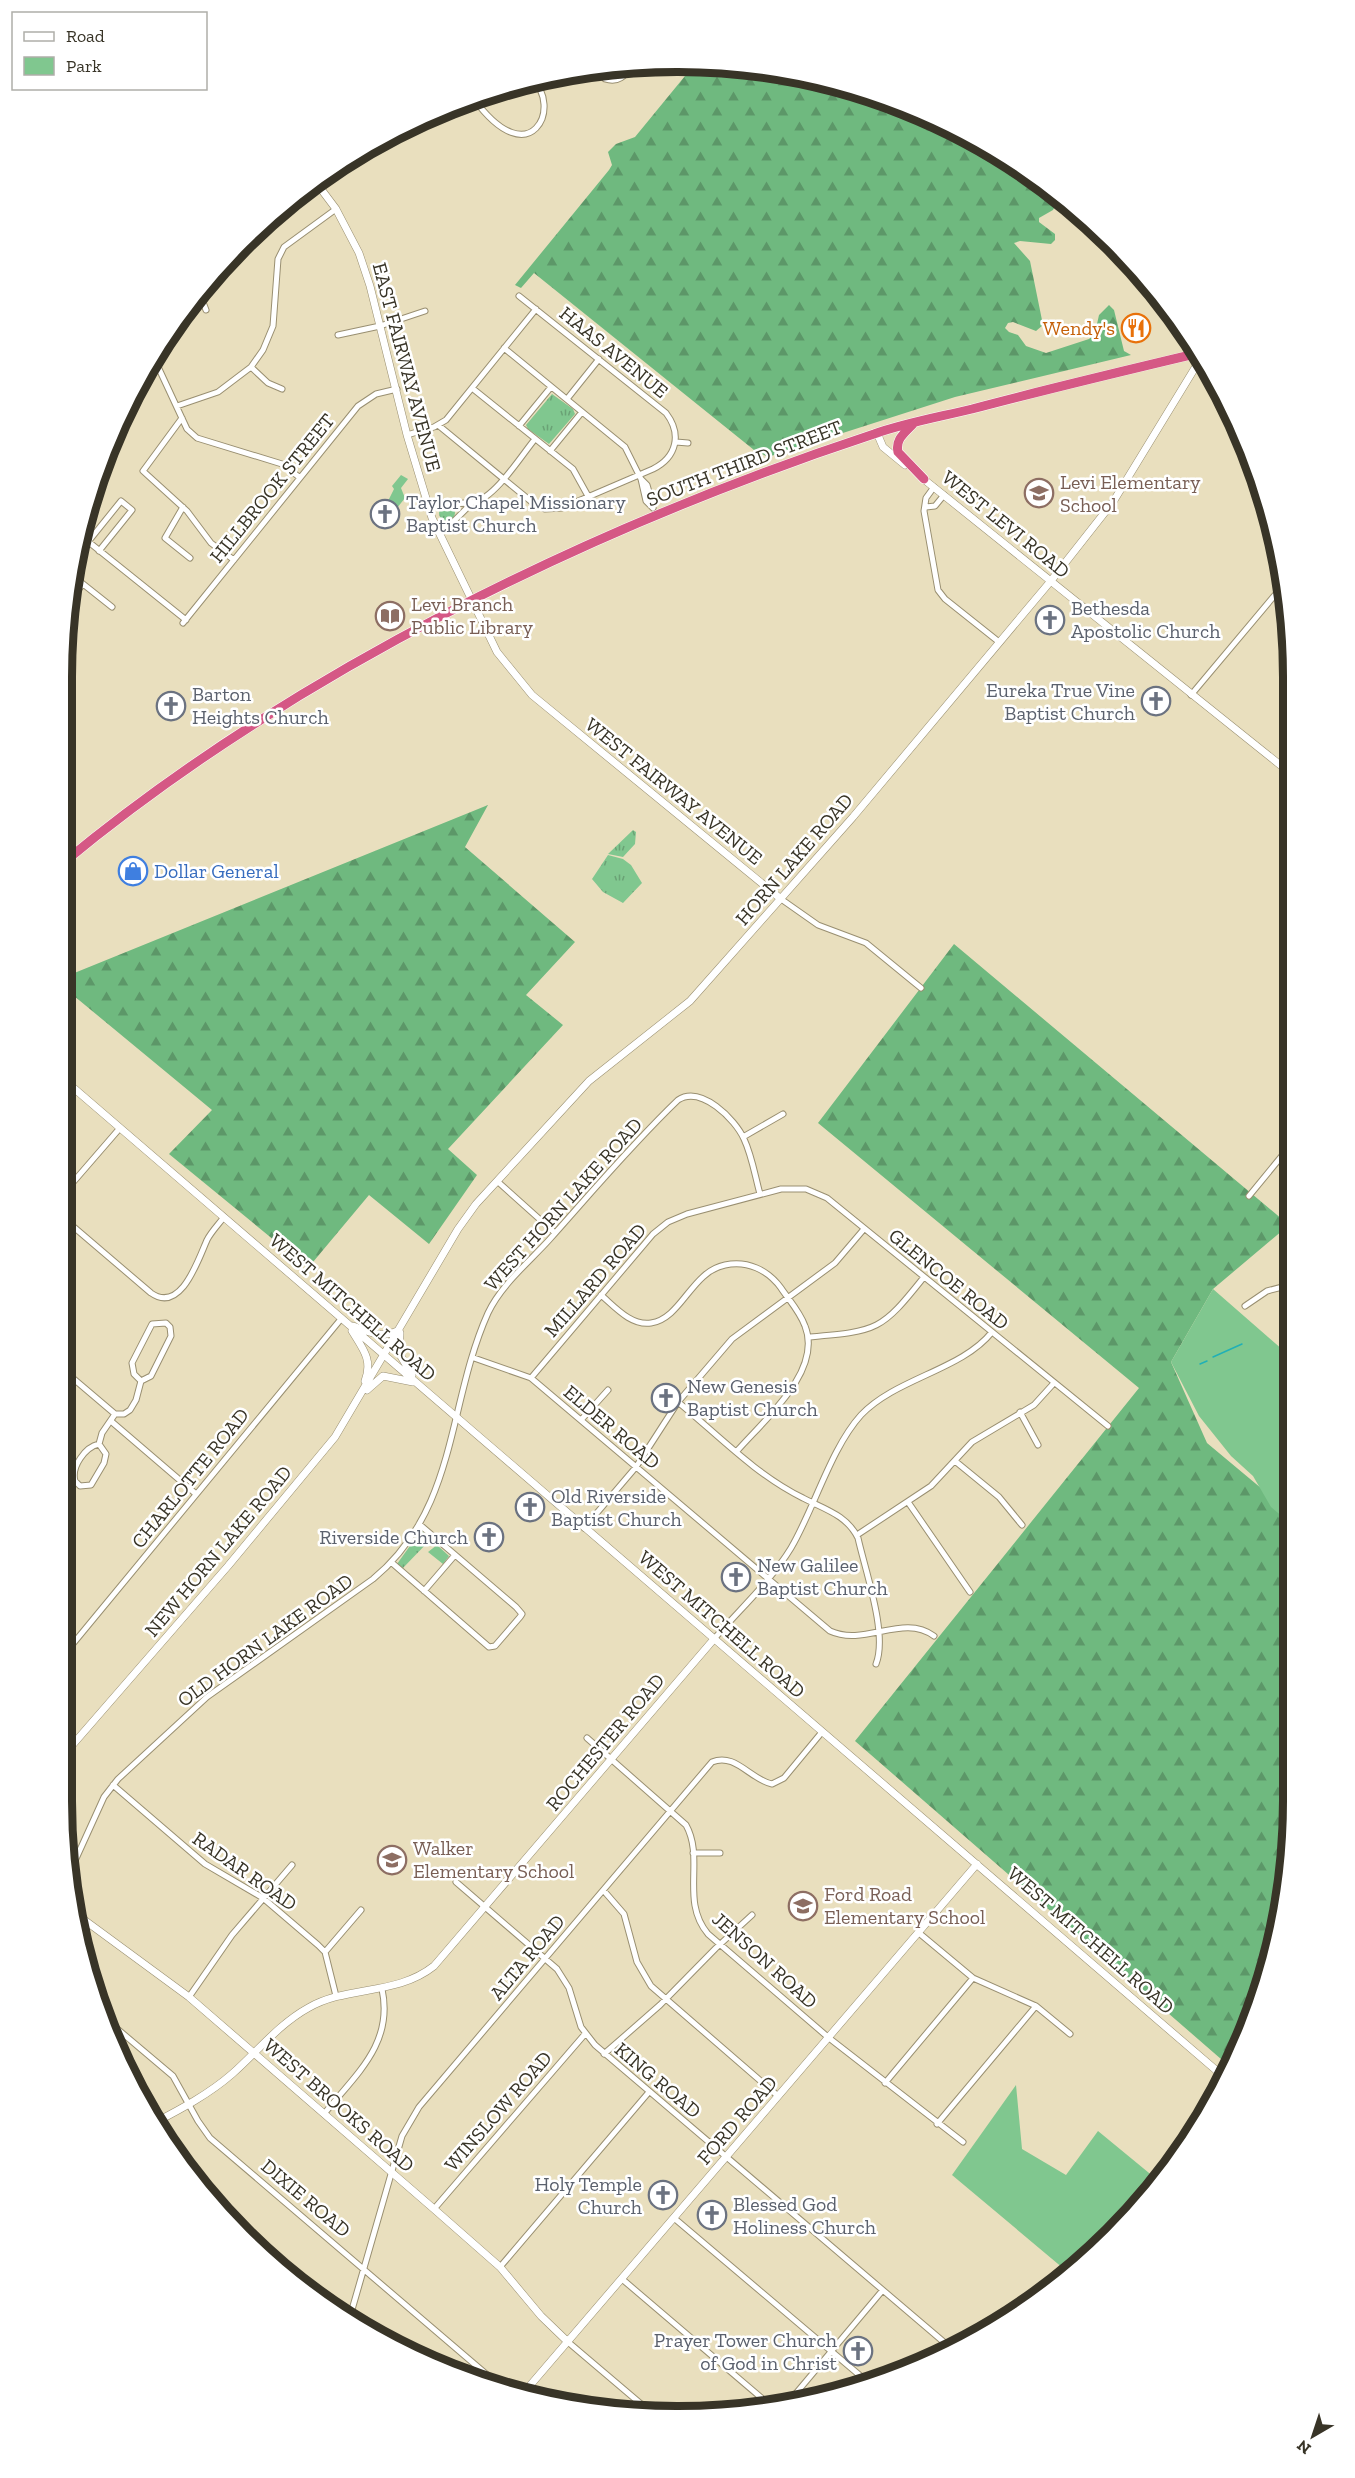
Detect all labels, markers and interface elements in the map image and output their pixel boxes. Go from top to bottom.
legend [12,12,207,90]
text: Road [66,25,105,47]
text: Park [66,55,102,77]
street label: EAST FAIRWAY AVENUE [368,260,446,474]
street label: HAAS AVENUE [555,301,673,403]
restaurant icon: Wendy's [1120,312,1152,344]
place label: Wendy's [1043,316,1115,340]
street label: HILLBROOK STREET [204,409,340,567]
street label: SOUTH THIRD STREET [643,415,845,511]
street label: WEST LEVI ROAD [937,465,1075,583]
place label: Levi Elementary School [1060,470,1201,517]
school or university icon: Levi Elementary School [1023,477,1055,509]
place label: Taylor Chapel Missionary Baptist Church [406,490,626,537]
church icon: Taylor Chapel Missionary Baptist Church [369,498,401,530]
place label: Levi Branch Public Library [411,592,534,639]
place label: Bethesda Apostolic Church [1071,596,1221,643]
library icon: Levi Branch Public Library [374,600,406,632]
church icon: Bethesda Apostolic Church [1034,604,1066,636]
place label: Eureka True Vine Baptist Church [986,678,1136,725]
place label: Barton Heights Church [192,682,329,729]
church icon: Eureka True Vine Baptist Church [1140,685,1172,717]
church icon: Barton Heights Church [155,690,187,722]
street label: WEST FAIRWAY AVENUE [581,712,767,870]
street label: HORN LAKE ROAD [730,788,858,930]
shop icon: Dollar General [117,855,149,887]
place label: Dollar General [154,859,279,883]
street label: WEST HORN LAKE ROAD [479,1112,647,1296]
street label: MILLARD ROAD [539,1218,651,1342]
street label: GLENCOE ROAD [884,1223,1014,1335]
street label: WEST MITCHELL ROAD [265,1228,441,1386]
place label: New Genesis Baptist Church [687,1374,818,1421]
street label: ELDER ROAD [559,1380,665,1474]
church icon: New Genesis Baptist Church [650,1382,682,1414]
street label: CHARLOTTE ROAD [126,1403,254,1553]
street label: NEW HORN LAKE ROAD [139,1460,297,1642]
place label: Old Riverside Baptist Church [551,1484,682,1531]
church icon: Old Riverside Baptist Church [514,1491,546,1523]
church icon: Riverside Church [473,1521,505,1553]
place label: Riverside Church [319,1525,469,1549]
street label: WEST MITCHELL ROAD [634,1545,810,1703]
place label: New Galilee Baptist Church [757,1553,888,1600]
church icon: New Galilee Baptist Church [720,1561,752,1593]
street label: OLD HORN LAKE ROAD [173,1568,357,1712]
street label: ROCHESTER ROAD [541,1669,669,1815]
street label: RADAR ROAD [188,1826,302,1916]
place label: Walker Elementary School [413,1836,574,1883]
school or university icon: Walker Elementary School [376,1844,408,1876]
street label: WEST MITCHELL ROAD [1003,1861,1179,2019]
place label: Ford Road Elementary School [824,1882,985,1929]
school or university icon: Ford Road Elementary School [787,1890,819,1922]
street label: JENSON ROAD [707,1907,823,2013]
street label: ALTA ROAD [484,1909,570,2005]
street label: WEST BROOKS ROAD [259,2033,419,2177]
street label: KING ROAD [610,2037,706,2123]
street label: WINSLOW ROAD [439,2046,557,2176]
street label: FORD ROAD [692,2071,782,2169]
street label: DIXIE ROAD [257,2154,355,2242]
place label: Holy Temple Church [535,2172,643,2219]
church icon: Holy Temple Church [647,2179,679,2211]
place label: Blessed God Holiness Church [733,2192,877,2239]
church icon: Blessed God Holiness Church [696,2199,728,2231]
place label: Prayer Tower Church of God in Christ [654,2328,838,2375]
church icon: Prayer Tower Church of God in Christ [842,2335,874,2367]
north arrow [1283,2406,1343,2466]
text: N [1293,2436,1315,2458]

